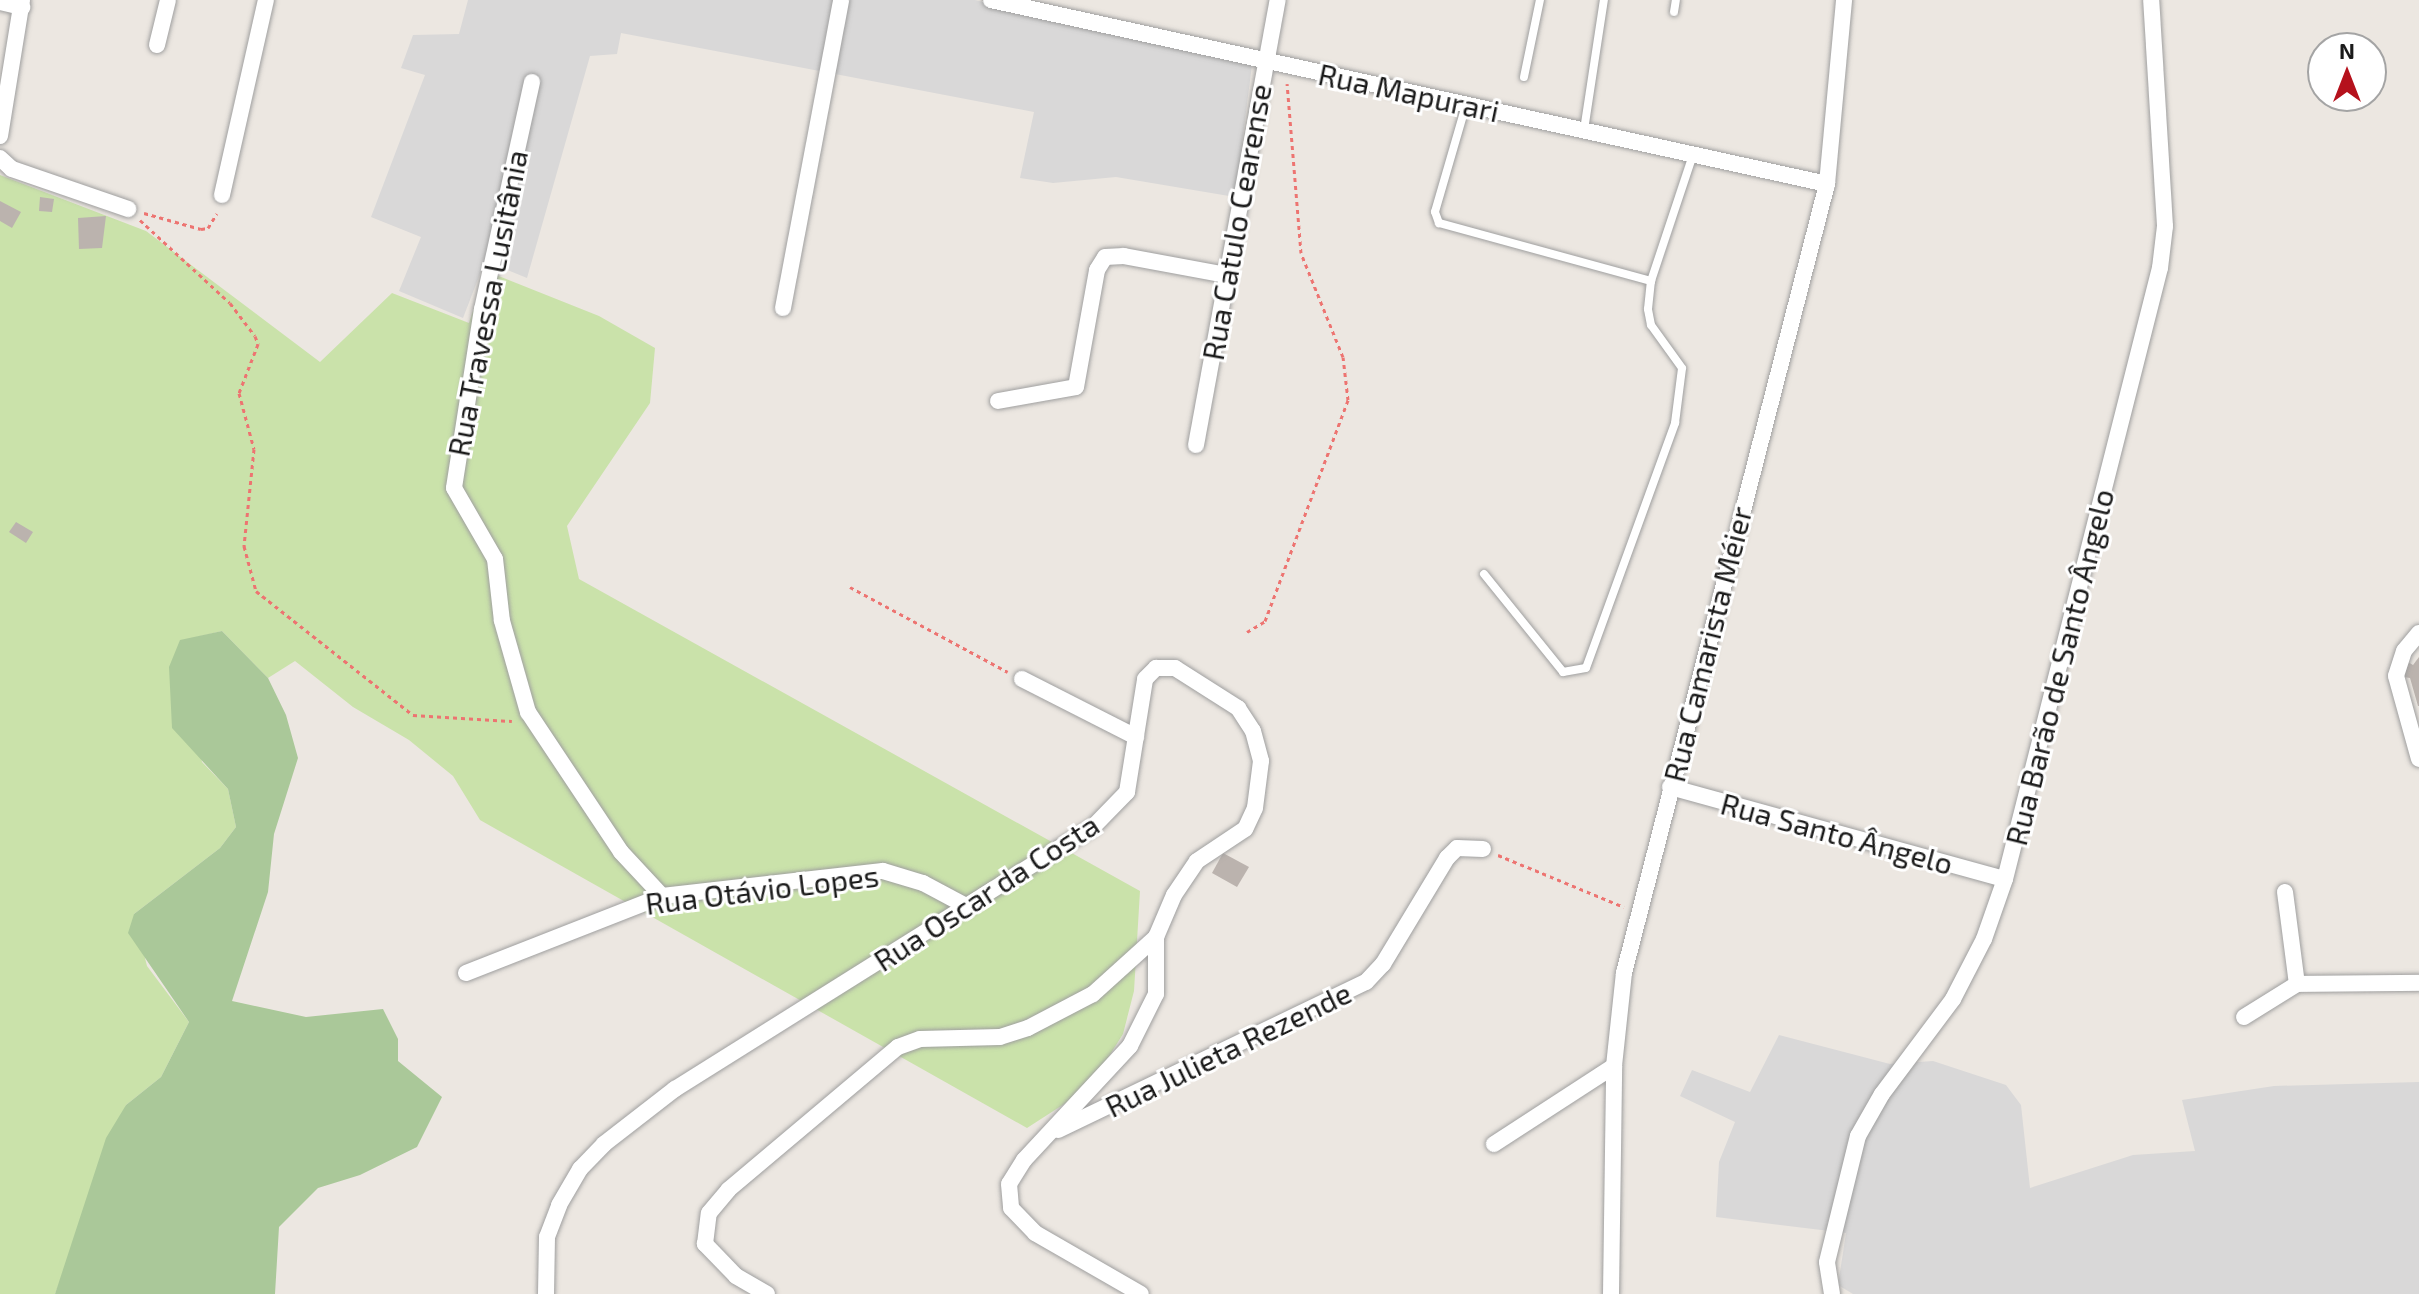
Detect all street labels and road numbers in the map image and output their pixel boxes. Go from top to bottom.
street label: Rua Mapurari [1315,55,1503,129]
street label: Rua Catulo Cearense [1194,81,1278,363]
street label: Rua Travessa Lusitânia [440,147,534,459]
street label: Rua Barão de Santo Ângelo [1997,485,2121,849]
street label: Rua Camarista Méier [1655,503,1759,785]
street label: Rua Santo Ângelo [1717,785,1957,881]
street label: Rua Oscar da Costa [867,806,1105,978]
street label: Rua Otávio Lopes [643,857,881,921]
street label: Rua Julieta Rezende [1099,974,1357,1124]

